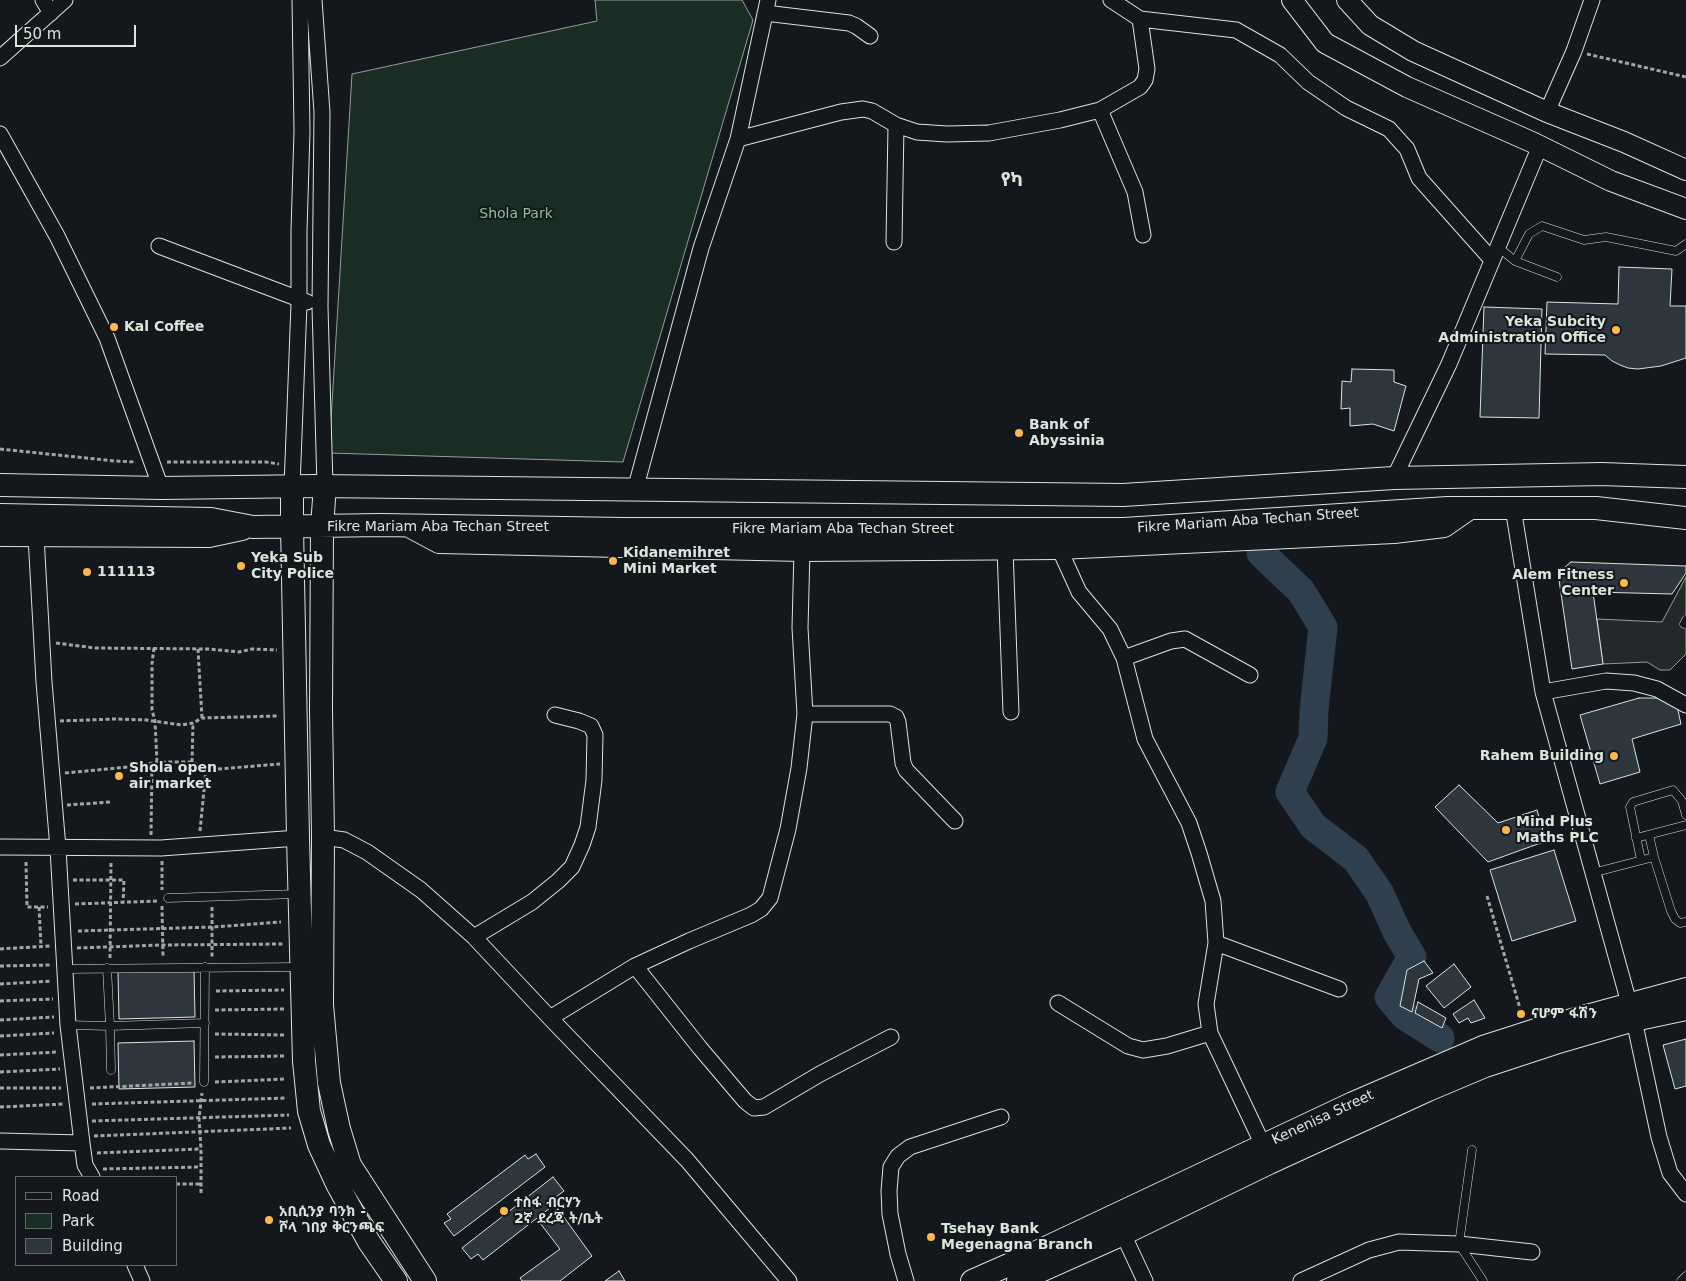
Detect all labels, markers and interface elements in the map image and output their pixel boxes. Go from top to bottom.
scale bar [18,15,139,47]
text: 50 m [23,25,61,43]
district label: የካ [1001,170,1023,192]
park label: Shola Park [479,206,553,222]
place label: Yeka Subcity Administration Office [1438,314,1606,347]
place label: Kal Coffee [124,319,204,335]
marker: Kal Coffee [108,321,120,333]
marker: Yeka Subcity Administration Office [1610,324,1622,336]
place label: Bank of Abyssinia [1029,417,1105,450]
marker: Bank of Abyssinia [1013,427,1025,439]
street label: Fikre Mariam Aba Techan Street [1137,505,1359,537]
street label: Fikre Mariam Aba Techan Street [327,519,549,535]
street label: Fikre Mariam Aba Techan Street [732,521,954,537]
place label: Kidanemihret Mini Market [623,545,730,578]
place label: Yeka Sub City Police [251,550,334,582]
marker: Kidanemihret Mini Market [607,555,619,567]
marker: Yeka Sub City Police [235,560,247,572]
place label: 111113 [97,564,155,580]
marker: 111113 [81,566,93,578]
place label: Alem Fitness Center [1512,567,1614,600]
marker: Alem Fitness Center [1618,577,1630,589]
place label: Rahem Building [1480,748,1604,764]
marker: Rahem Building [1608,750,1620,762]
place label: Shola open air market [129,760,217,792]
marker: Shola open air market [113,770,125,782]
place label: Mind Plus Maths PLC [1516,814,1599,846]
marker: Mind Plus Maths PLC [1500,824,1512,836]
place label: ናሆም ፋሽን [1531,1006,1597,1022]
marker: ናሆም ፋሽን [1515,1008,1527,1020]
street label: Kenenisa Street [1270,1087,1376,1149]
legend [15,1176,178,1266]
text: Road [62,1187,100,1205]
place label: ተስፋ ብርሃን 2ኛ ደረጃ ት/ቤት [514,1195,603,1228]
place label: አቢሲንያ ባንክ - ሾላ ገበያ ቅርንጫፍ [279,1204,384,1236]
marker: ተስፋ ብርሃን 2ኛ ደረጃ ት/ቤት [498,1205,510,1217]
text: Park [62,1212,94,1230]
marker: አቢሲንያ ባንክ - ሾላ ገበያ ቅርንጫፍ [263,1214,275,1226]
place label: Tsehay Bank Megenagna Branch [941,1221,1093,1254]
marker: Tsehay Bank Megenagna Branch [925,1231,937,1243]
text: Building [62,1237,123,1255]

